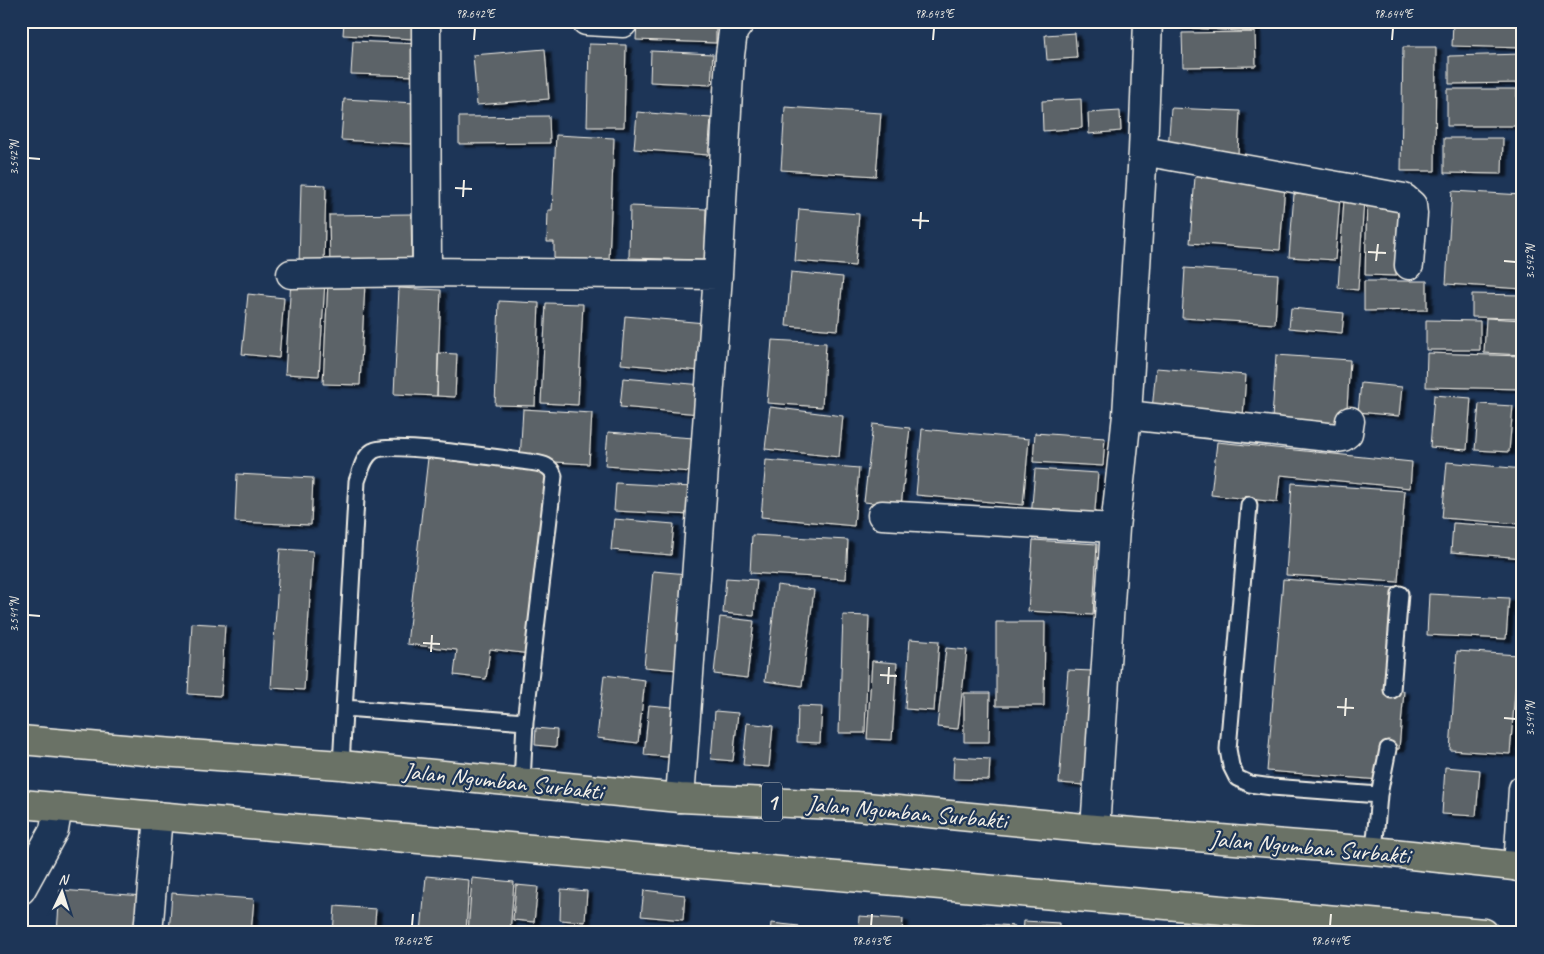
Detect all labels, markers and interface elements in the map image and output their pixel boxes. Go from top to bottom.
text: 98.642°E [455,6,496,22]
text: 98.643°E [914,6,955,22]
text: 98.644°E [1373,6,1414,22]
text: 3.542°N [6,139,22,175]
text: 3.542°N [1522,243,1538,279]
text: 3.541°N [6,596,22,632]
text: 3.541°N [1522,700,1538,736]
street label: Jalan Ngumban Surbakti [401,755,607,807]
road number: 1 [762,782,782,822]
street label: Jalan Ngumban Surbakti [805,788,1011,836]
street label: Jalan Ngumban Surbakti [1208,823,1414,871]
north arrow [38,866,88,916]
text: N [58,871,70,888]
text: 98.642°E [392,933,433,949]
text: 98.643°E [851,933,892,949]
text: 98.644°E [1310,933,1351,949]

